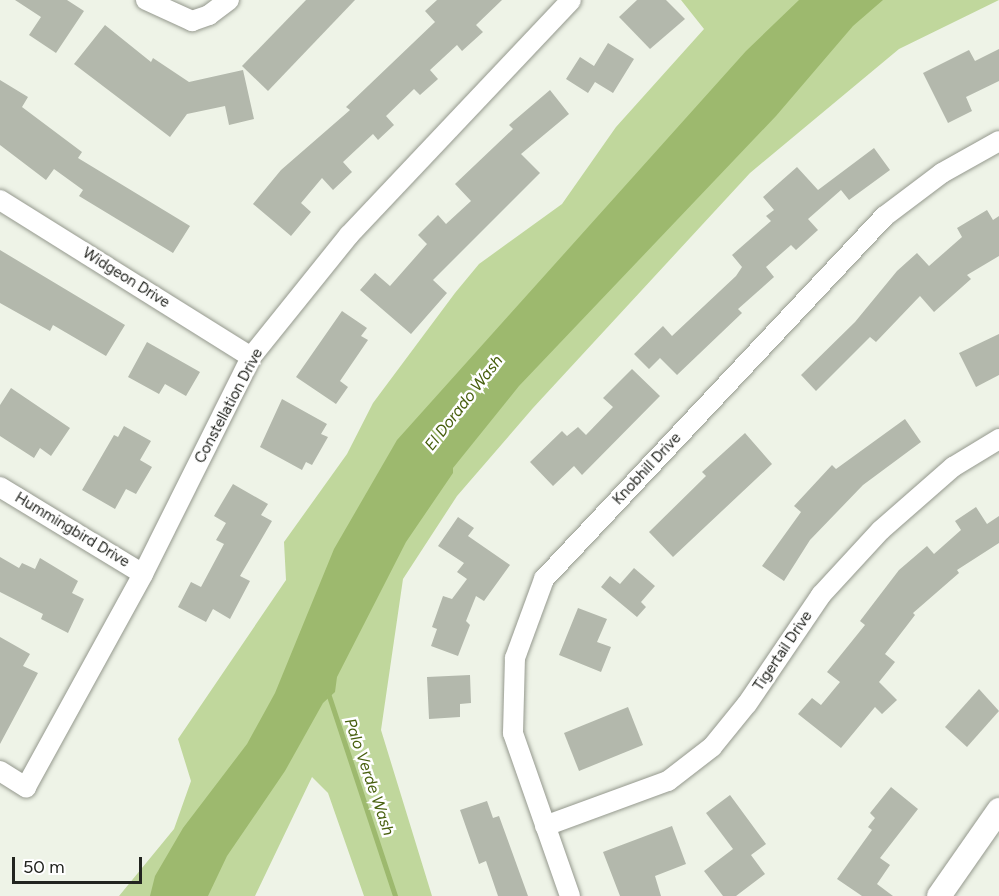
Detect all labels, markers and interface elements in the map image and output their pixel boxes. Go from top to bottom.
street label: Widgeon Drive [79,244,173,312]
street label: Constellation Drive [191,345,267,467]
water label: El Dorado Wash [421,352,507,454]
street label: Knobhill Drive [609,429,685,509]
street label: Hummingbird Drive [12,489,132,571]
street label: Tigertail Drive [750,608,816,694]
water label: Palo Verde Wash [340,716,398,838]
scale bar [15,845,146,883]
text: 50 m [23,856,65,878]

